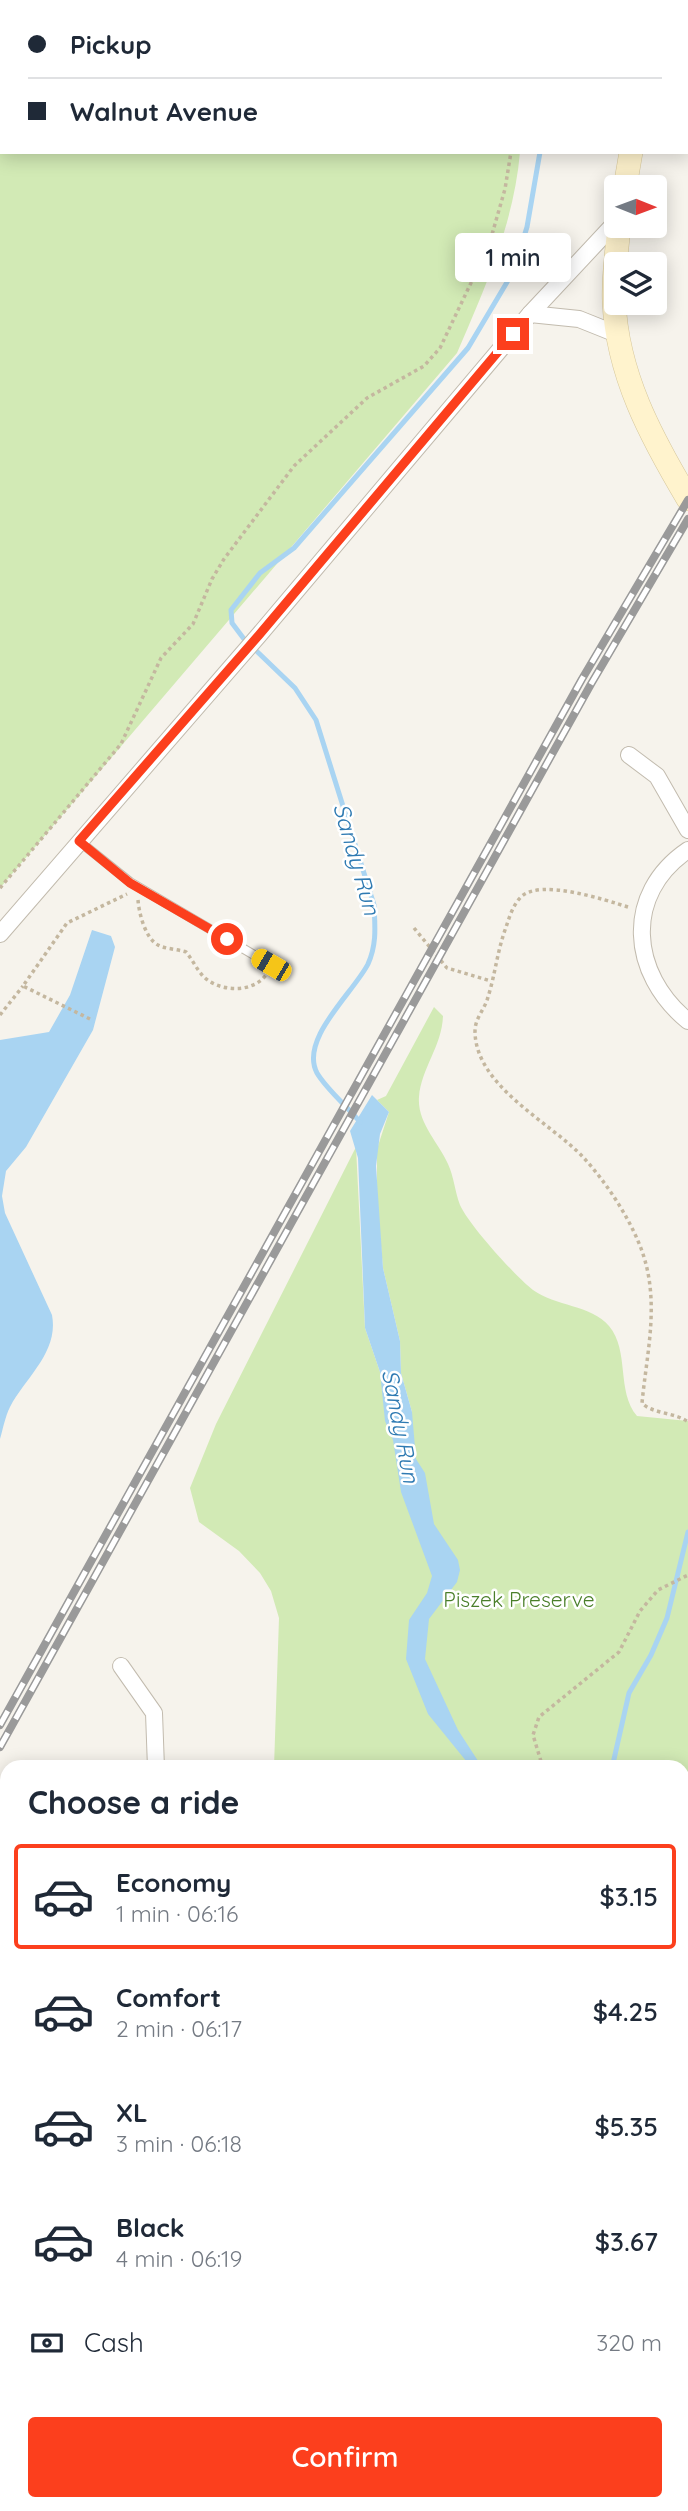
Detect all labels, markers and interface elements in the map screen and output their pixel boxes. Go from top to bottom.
text: Pickup [70,28,152,61]
text: Walnut Avenue [70,95,258,128]
north arrow [604,175,667,238]
map controls [604,175,667,315]
callout: 1 min [455,232,571,282]
text: 1 min [485,243,541,272]
button: layers [604,252,667,315]
route end [497,318,529,350]
water label: Sandy Run [327,800,387,919]
route start [211,923,243,955]
car [248,945,295,985]
water label: Sandy Run [376,1367,426,1486]
park label: Piszek Preserve [443,1586,595,1612]
text: Choose a ride [28,1782,240,1822]
icon: car [32,1865,95,1928]
text: Economy [116,1866,231,1899]
text: $3.15 [600,1880,658,1913]
text: 1 min · 06:16 [116,1899,238,1928]
icon: car [32,1980,95,2043]
text: Comfort [116,1981,221,2014]
text: $4.25 [593,1995,658,2028]
text: 2 min · 06:17 [116,2014,242,2043]
icon: car [32,2095,95,2158]
text: XL [116,2096,148,2129]
text: $5.35 [595,2110,658,2143]
text: 3 min · 06:18 [116,2129,242,2158]
icon: car [32,2210,95,2273]
text: Black [116,2211,185,2244]
text: $3.67 [595,2225,658,2258]
text: 4 min · 06:19 [116,2244,242,2273]
icon: cash [28,2324,66,2362]
text: Cash [84,2326,144,2359]
text: 320 m [596,2328,662,2357]
button: Confirm [28,2417,662,2497]

